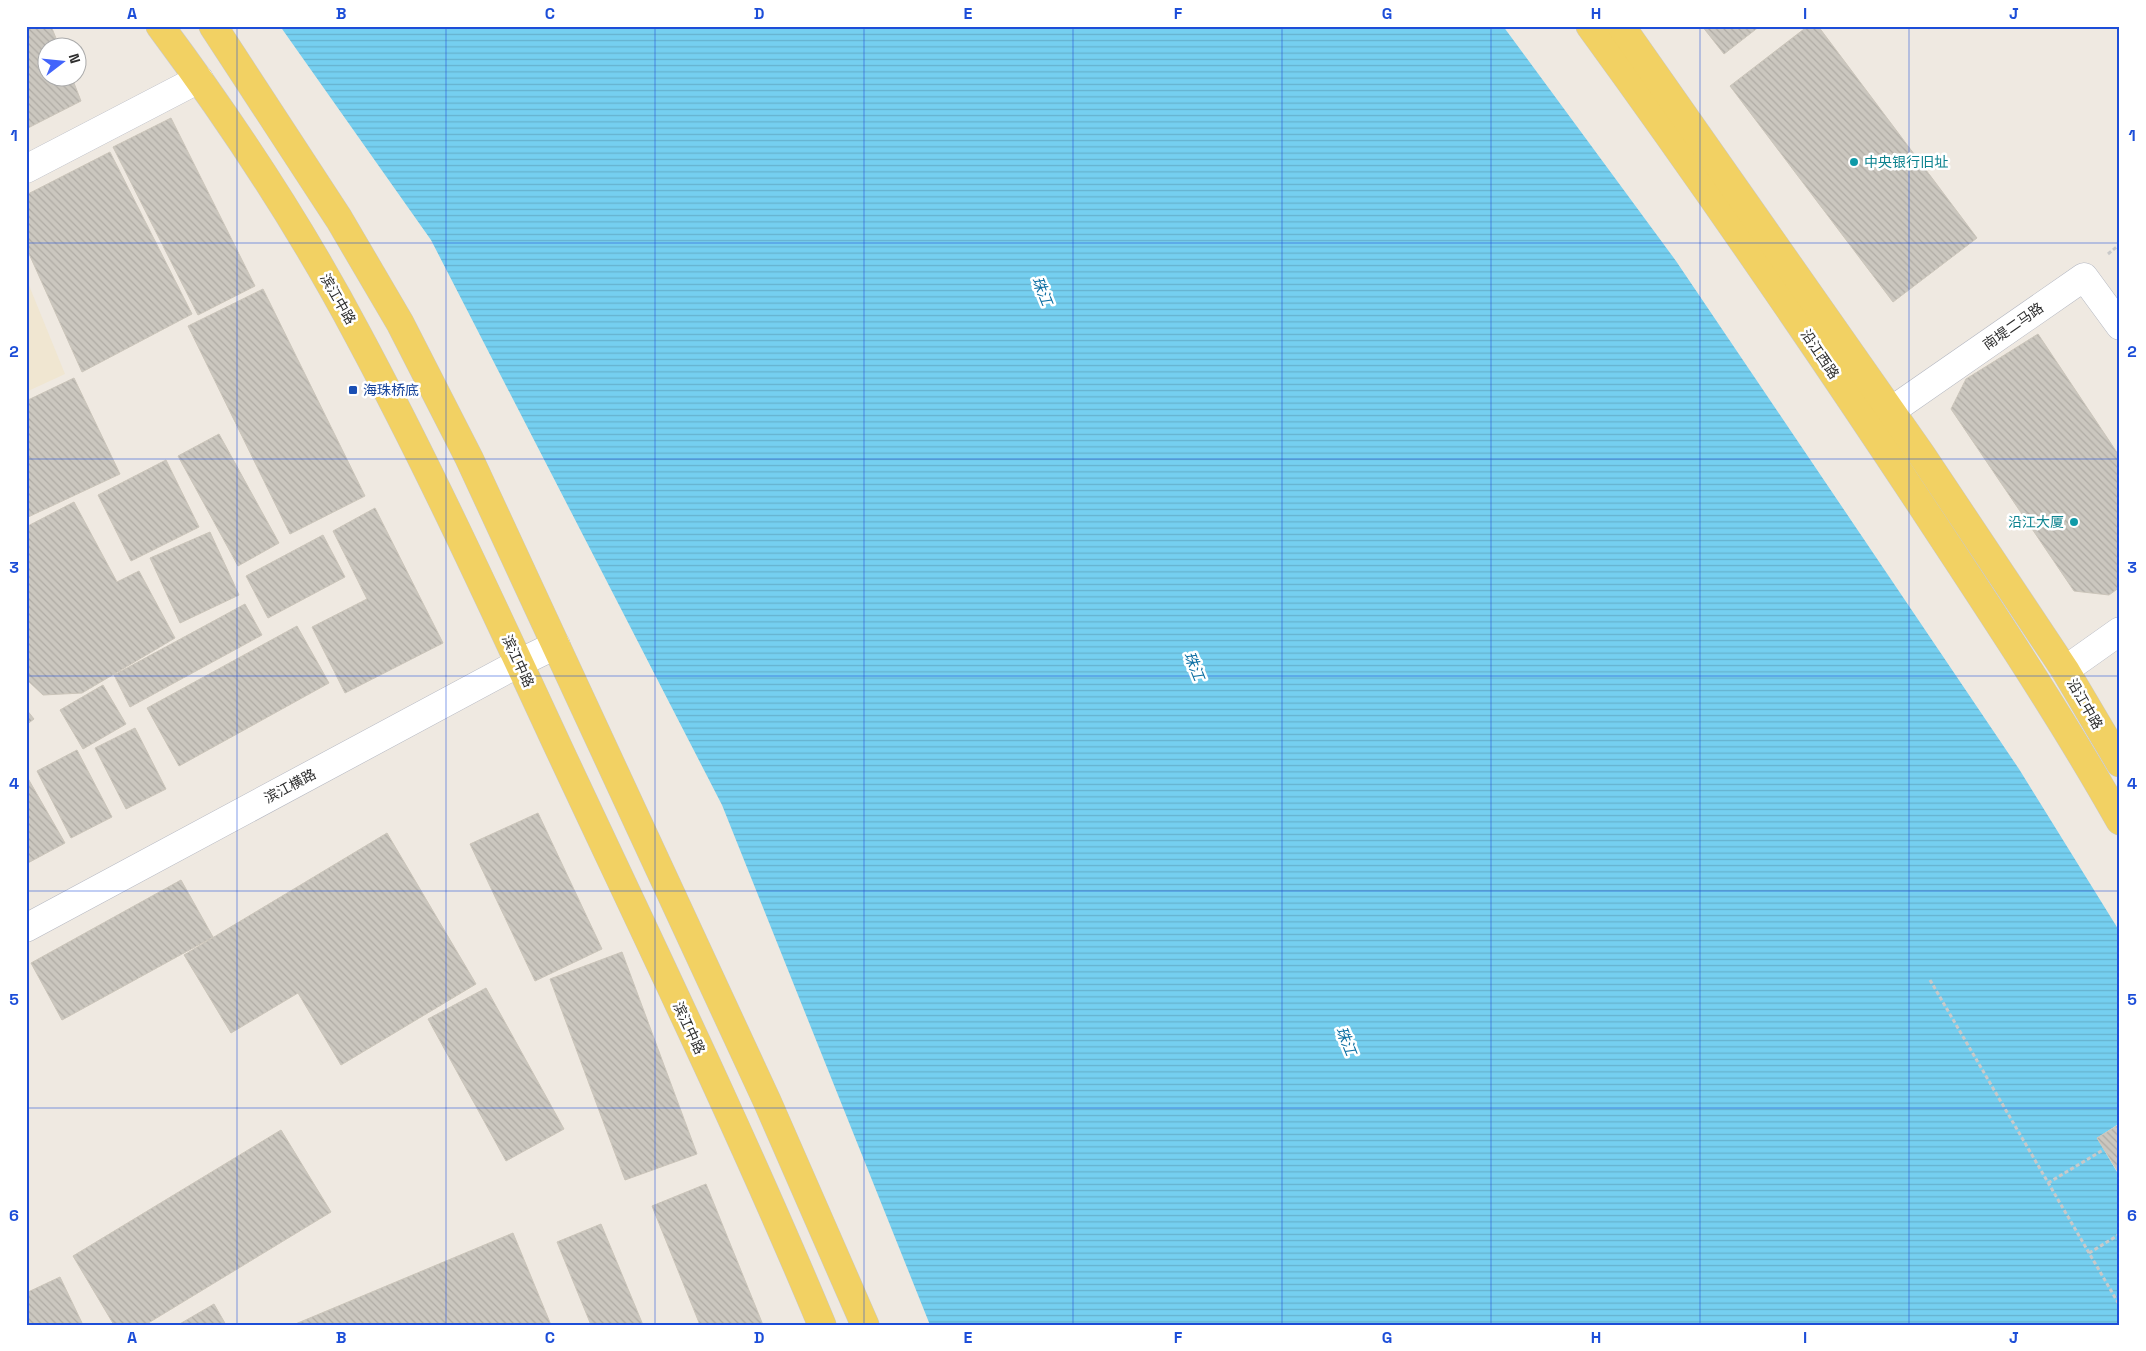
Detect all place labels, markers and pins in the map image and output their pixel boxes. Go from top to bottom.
place label: 中央银行旧址 [1864,153,1948,171]
marker: 中央银行旧址 [1848,156,1860,168]
place label: 海珠桥底 [363,381,419,399]
marker: 海珠桥底 [347,384,359,396]
place label: 沿江大厦 [2008,513,2064,531]
marker: 沿江大厦 [2068,516,2080,528]

